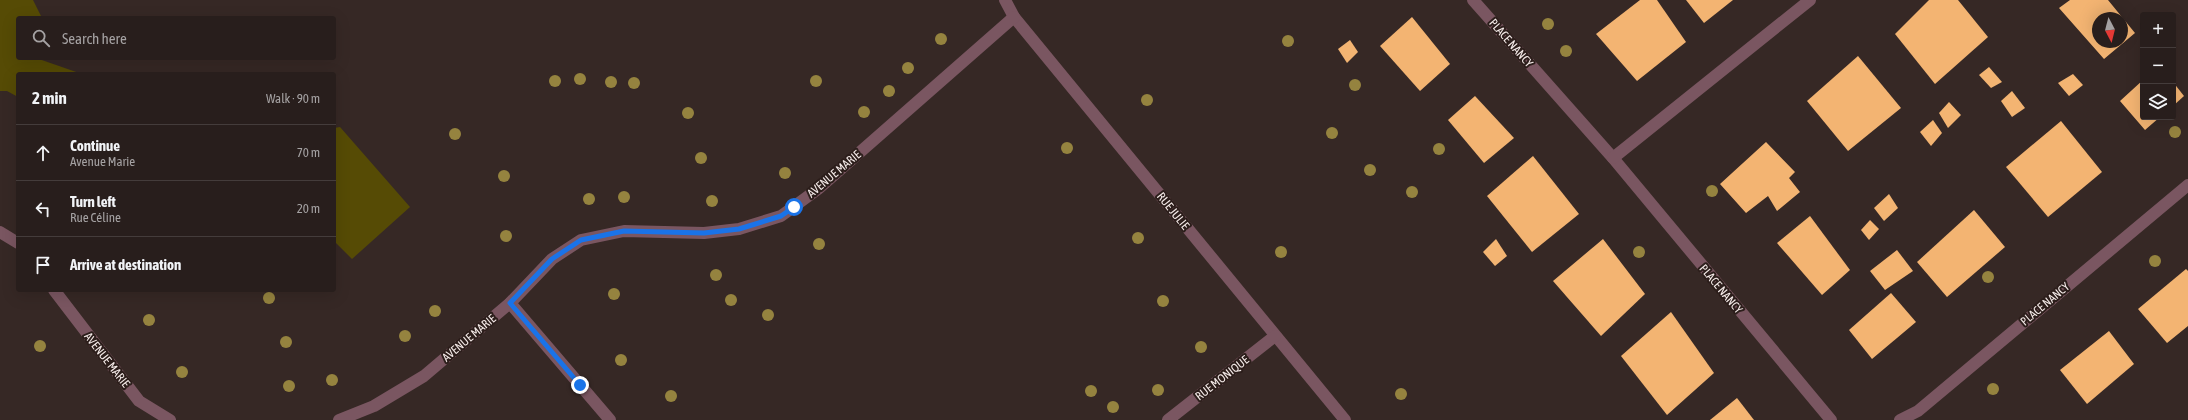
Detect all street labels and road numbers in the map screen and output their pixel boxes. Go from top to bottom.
street label: PLACE NANCY [1486,16,1536,70]
street label: AVENUE MARIE [804,148,864,200]
street label: RUE JULIE [1154,190,1192,232]
street label: PLACE NANCY [1697,262,1746,317]
street label: PLACE NANCY [2018,279,2073,328]
street label: AVENUE MARIE [439,312,499,364]
street label: AVENUE MARIE [81,330,133,390]
street label: RUE MONIQUE [1192,353,1252,403]

